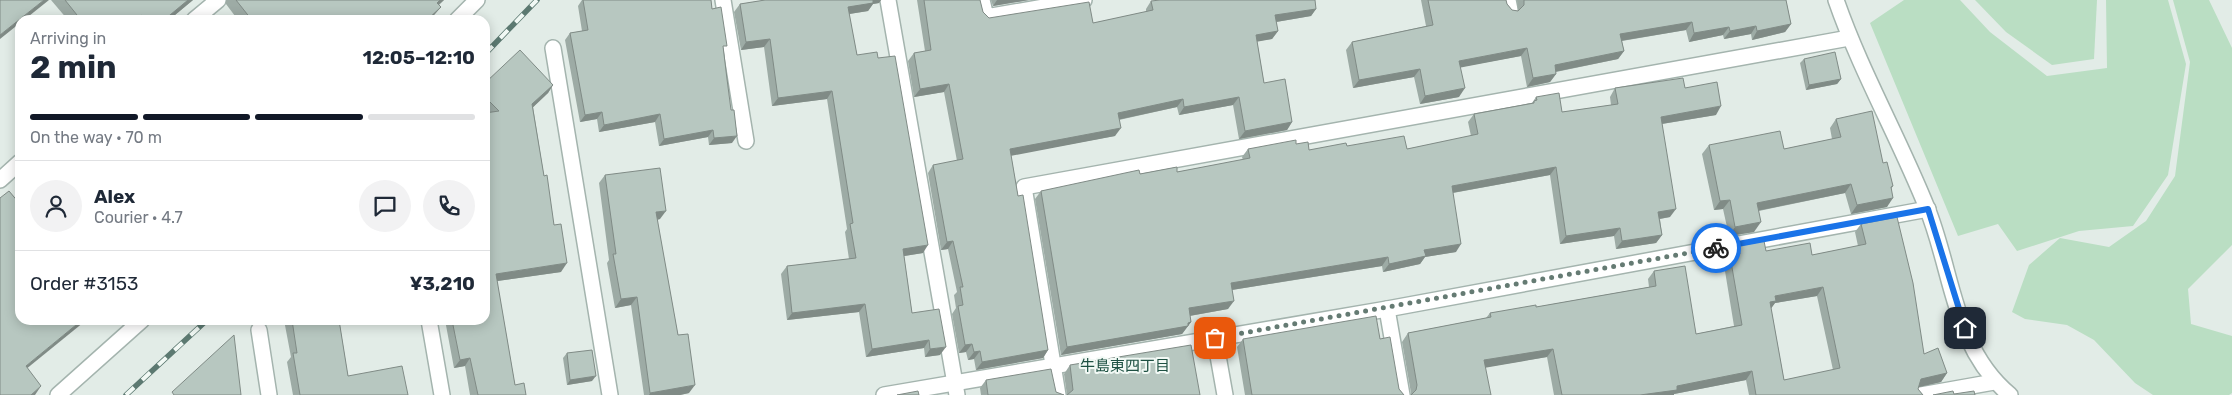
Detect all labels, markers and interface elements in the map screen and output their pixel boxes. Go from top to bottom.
text: Arriving in [30,29,106,48]
text: 12:05–12:10 [362,46,475,69]
text: 2 min [30,48,117,86]
text: On the way · 70 m [30,128,162,147]
button: person [30,180,82,232]
button: chat [359,180,411,232]
button: phone [423,180,475,232]
text: Alex [94,185,135,208]
text: Courier · 4.7 [94,208,183,227]
courier [1691,223,1741,273]
icon: bike [1702,234,1730,262]
text: Order #3153 [30,272,138,295]
text: ¥3,210 [409,272,475,295]
pin [1944,307,1986,349]
icon: home [1951,314,1979,342]
pin [1194,317,1236,359]
icon: bag [1201,324,1229,352]
district label: 牛島東四丁目 [1080,357,1170,375]

